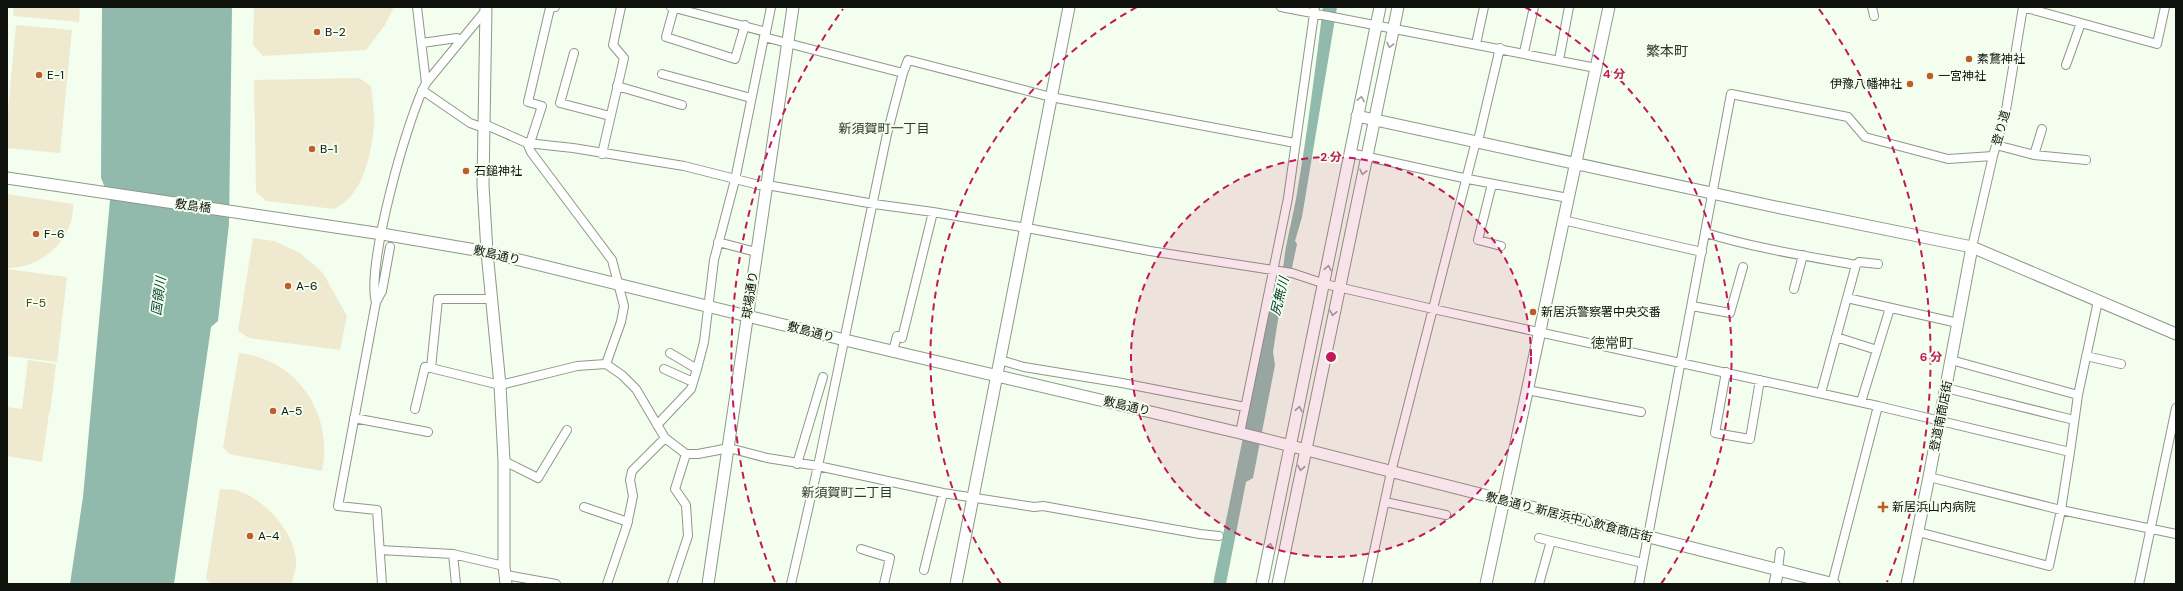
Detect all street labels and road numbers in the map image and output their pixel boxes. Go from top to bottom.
street label: 登り道 [1988,108,2014,148]
street label: 敷島橋 [174,196,212,216]
street label: 敷島通り [472,242,522,268]
street label: 球場通り [739,270,761,320]
street label: 敷島通り [786,318,836,346]
street label: 登道南商店街 [1926,379,1956,453]
street label: 敷島通り [1102,393,1152,419]
street label: 敷島通り 新居浜中心飲食商店街 [1484,489,1654,545]

